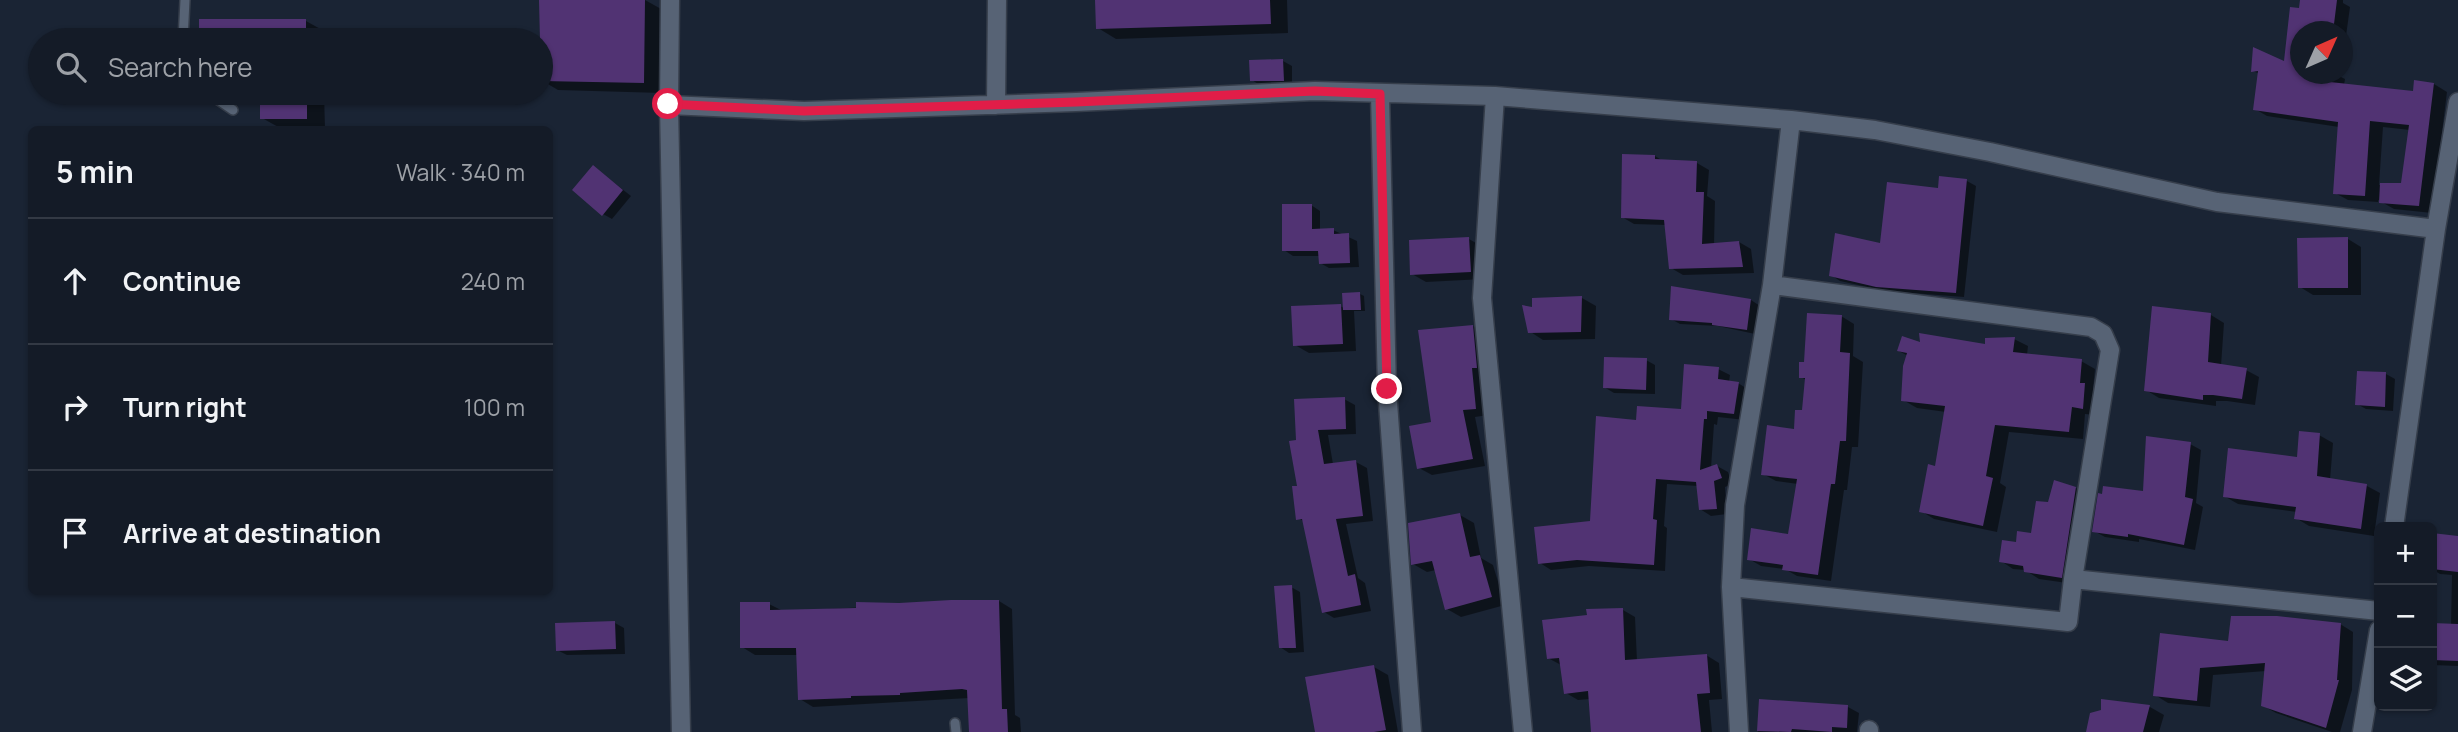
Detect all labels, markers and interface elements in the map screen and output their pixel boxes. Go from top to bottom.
north arrow [2290,21,2353,84]
search box [28,28,553,105]
icon: search [52,48,90,86]
text: Search here [108,49,253,85]
route start [652,88,683,119]
text: 5 min [56,151,134,192]
text: Walk · 340 m [396,156,525,188]
icon: ahead [56,262,94,300]
text: Continue [123,263,241,299]
text: 240 m [461,265,525,297]
route end [1371,373,1402,404]
icon: right [56,388,94,426]
text: Turn right [123,389,247,425]
text: 100 m [464,391,525,423]
icon: arrive [56,514,94,552]
text: Arrive at destination [123,515,381,551]
map controls [2374,522,2437,711]
button: + [2374,522,2437,585]
button: − [2374,585,2437,648]
button: layers [2374,648,2437,711]

